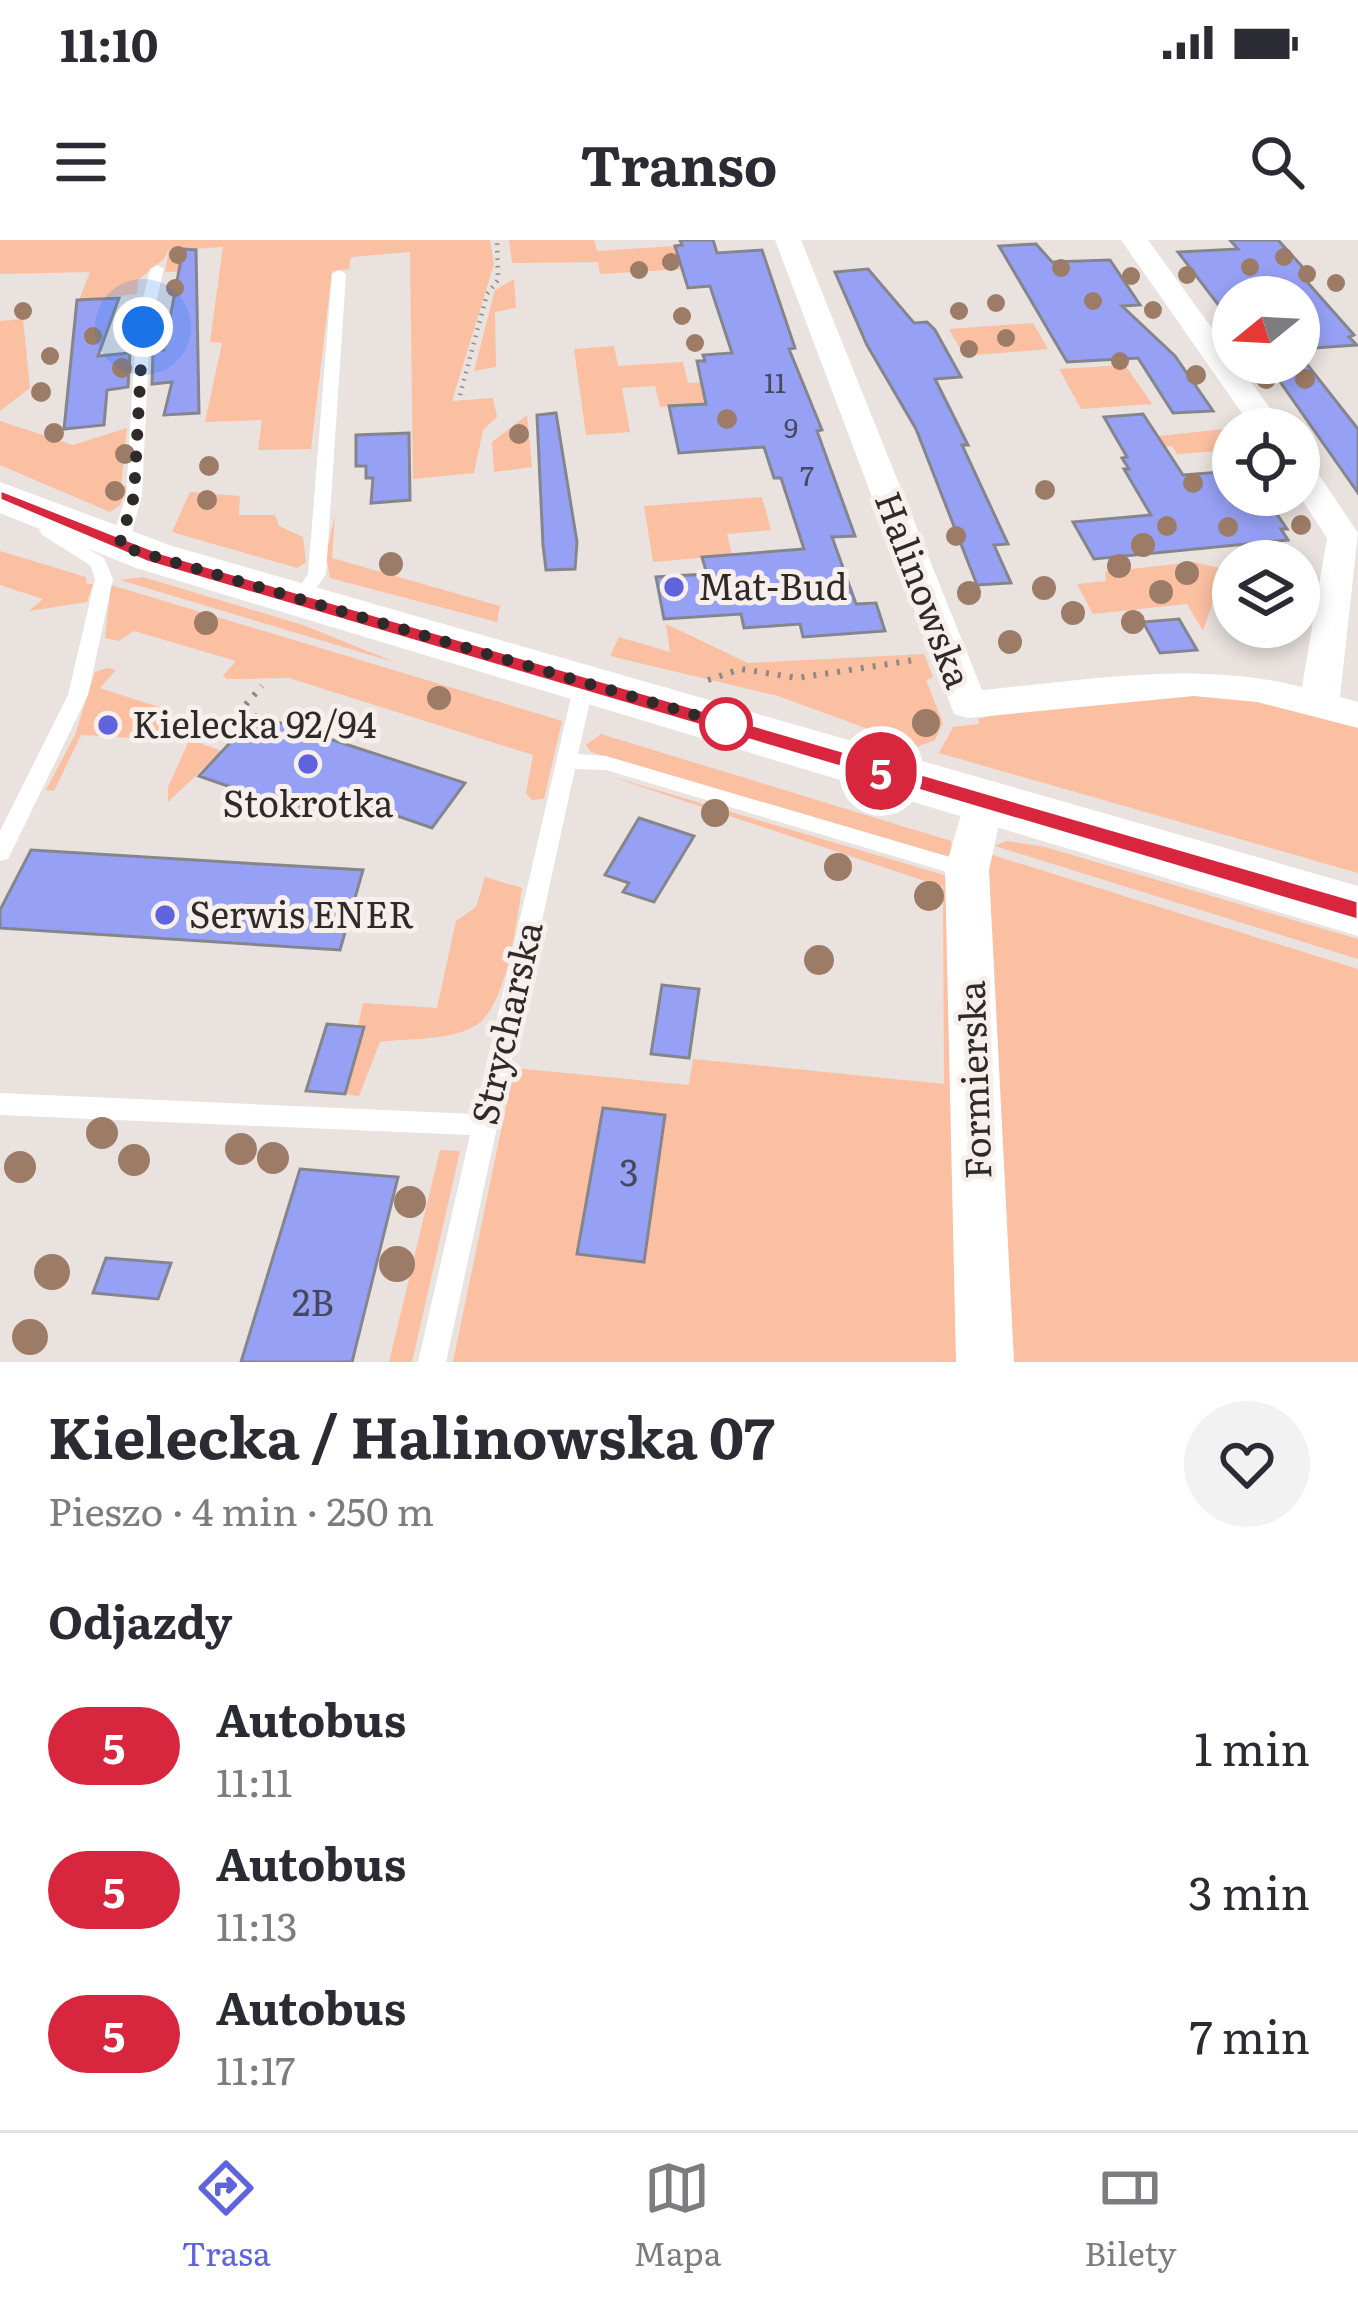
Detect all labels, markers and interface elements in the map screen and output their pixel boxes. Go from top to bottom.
text: 11:10 [60,9,158,76]
text: Transo [580,122,778,203]
icon: menu [48,129,114,195]
icon: search [1244,129,1310,195]
north arrow [1212,276,1320,384]
map controls [1212,276,1320,648]
your location [113,297,173,357]
house number: 11 [764,361,786,401]
house number: 9 [784,406,798,446]
button: locate [1212,408,1320,516]
house number: 7 [800,454,814,494]
street label: Halinowska [864,483,987,695]
button: layers [1212,540,1320,648]
place label: Mat-Bud [698,558,848,611]
marker: Mat-Bud [661,574,687,600]
place label: Kielecka 92/94 [132,696,377,749]
unlabelled marker [701,699,751,749]
marker: Kielecka 92/94 [95,712,121,738]
line badge: 5 [842,732,920,810]
text: 5 [870,740,892,802]
marker: Stokrotka [295,751,321,777]
place label: Stokrotka [223,775,394,828]
place label: Serwis ENER [189,886,414,939]
marker: Serwis ENER [152,902,178,928]
street label: Strycharska [455,915,554,1129]
street label: Formierska [943,979,1002,1180]
house number: 3 [619,1144,639,1197]
house number: 2B [292,1274,334,1327]
text: Kielecka / Halinowska 07 [48,1392,775,1477]
button: heart [1184,1401,1310,1527]
text: Pieszo · 4 min · 250 m [48,1480,434,1538]
text: Odjazdy [48,1586,232,1653]
text: Autobus [216,1684,406,1751]
text: 1 min [1194,1713,1310,1780]
text: 5 [103,1715,125,1777]
text: 11:11 [216,1751,292,1809]
text: Autobus [216,1828,406,1895]
text: 3 min [1188,1857,1310,1924]
text: 5 [103,1859,125,1921]
text: 11:13 [216,1895,298,1953]
text: Autobus [216,1972,406,2039]
text: 7 min [1190,2001,1310,2068]
text: 5 [103,2003,125,2065]
text: 11:17 [216,2039,295,2097]
tab: Trasa [181,2155,271,2276]
tab: Mapa [633,2155,722,2276]
tab: Bilety [1084,2155,1177,2276]

